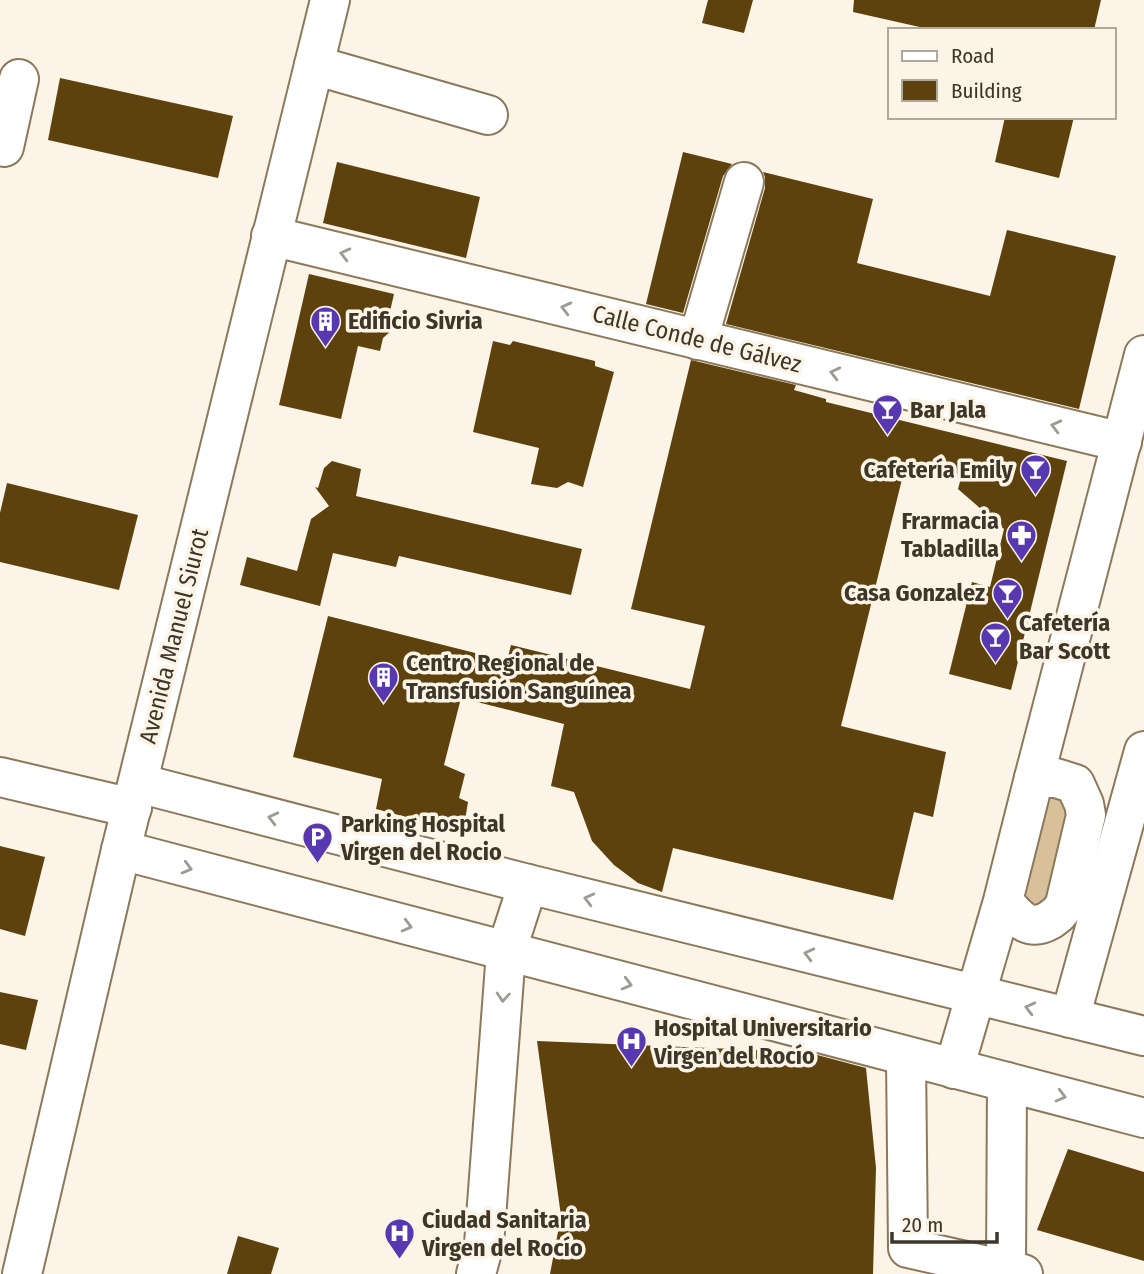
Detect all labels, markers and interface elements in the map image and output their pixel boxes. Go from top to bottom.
legend [888,28,1116,119]
text: Road [951,43,995,69]
text: Building [951,78,1022,104]
one-way arrow [339,248,351,262]
street label: Calle Conde de Gálvez [590,299,804,379]
one-way arrow [560,302,572,316]
building icon: Edificio Sivria [308,304,342,348]
place label: Edificio Sivria [348,307,483,335]
one-way arrow [829,367,841,381]
bar icon: Bar Jala [870,393,904,437]
place label: Bar Jala [910,396,986,424]
one-way arrow [1050,420,1062,434]
bar icon: Cafetería Emily [1019,453,1053,497]
place label: Cafetería Emily [863,456,1014,484]
place label: Frarmacia Tabladilla [901,507,999,563]
pharmacy icon: Frarmacia Tabladilla [1005,518,1039,562]
street label: Avenida Manuel Siurot [134,525,214,746]
bar icon: Casa Gonzalez [991,576,1025,620]
place label: Casa Gonzalez [844,579,985,607]
place label: Cafetería Bar Scott [1019,609,1111,665]
bar icon: Cafetería Bar Scott [979,620,1013,664]
place label: Centro Regional de Transfusión Sanguínea [406,649,631,705]
building icon: Centro Regional de Transfusión Sanguínea [366,660,400,704]
place label: Parking Hospital Virgen del Rocio [340,810,505,866]
one-way arrow [267,812,279,826]
parking icon: Parking Hospital Virgen del Rocio [301,821,335,865]
one-way arrow [181,859,193,874]
one-way arrow [583,893,595,907]
one-way arrow [401,918,413,932]
one-way arrow [803,948,815,962]
one-way arrow [621,976,633,990]
one-way arrow [495,992,510,1003]
one-way arrow [1024,1002,1036,1016]
place label: Hospital Universitario Virgen del Rocío [653,1014,872,1070]
hospital icon: Hospital Universitario Virgen del Rocío [614,1025,648,1069]
one-way arrow [1055,1088,1067,1102]
scale bar [892,1200,997,1244]
place label: Ciudad Sanitaria Virgen del Rocío [421,1206,587,1262]
text: 20 m [902,1212,943,1238]
hospital icon: Ciudad Sanitaria Virgen del Rocío [382,1217,416,1261]

